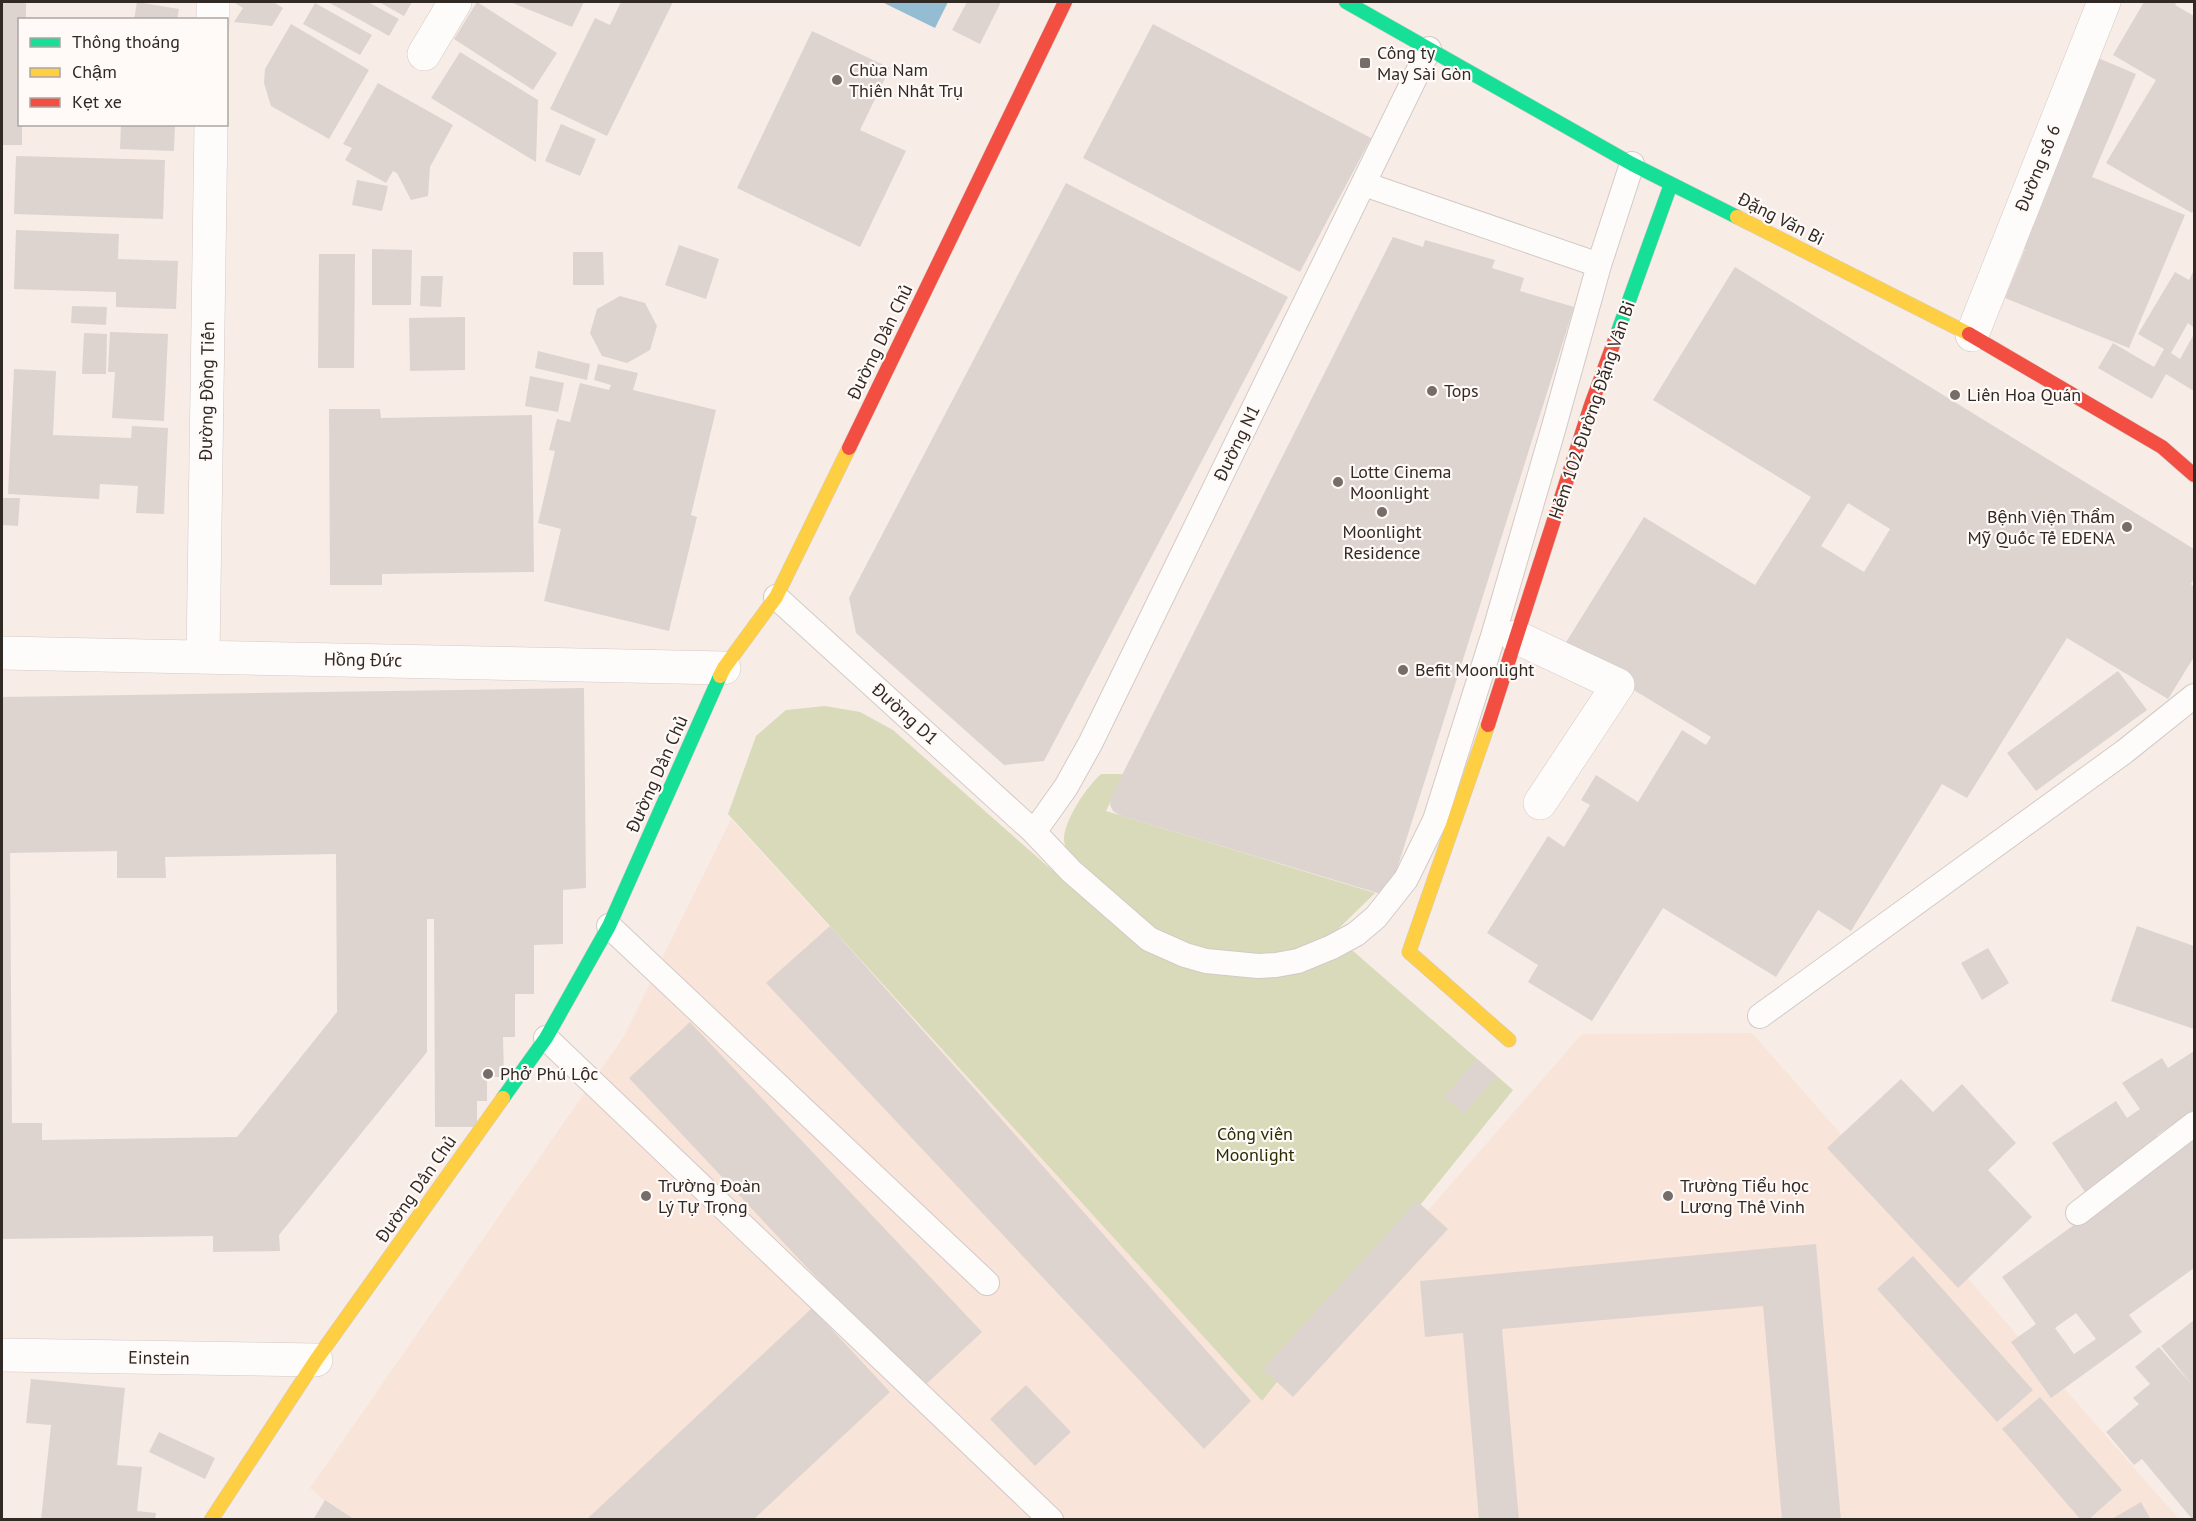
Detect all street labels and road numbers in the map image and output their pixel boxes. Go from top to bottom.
street label: Đường số 6 [2009,121,2065,216]
street label: Đặng Văn Bi [1733,187,1828,250]
street label: Đường Dân Chủ [841,280,917,404]
street label: Hẻm 102 Đường Đặng Vân Bi [1543,297,1640,522]
street label: Đường Đồng Tiến [194,321,219,462]
street label: Đường N1 [1208,401,1265,486]
street label: Hồng Đức [324,647,402,672]
street label: Đường D1 [867,677,943,749]
street label: Đường Dân Chủ [620,712,693,837]
street label: Đường Dân Chủ [370,1131,461,1248]
street label: Einstein [128,1345,190,1370]

